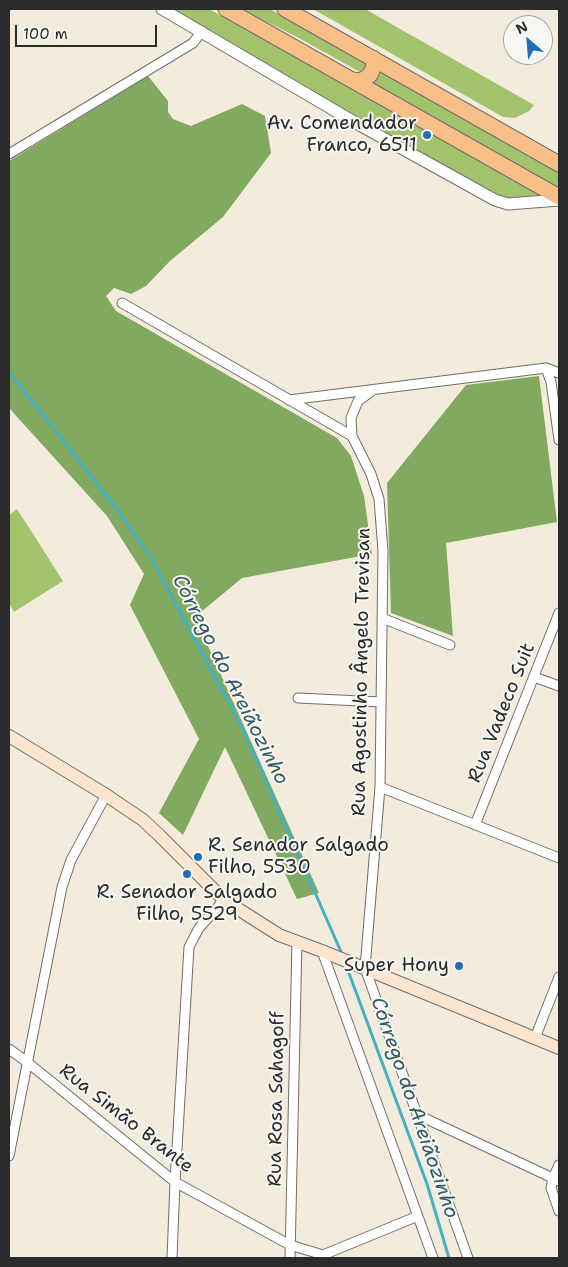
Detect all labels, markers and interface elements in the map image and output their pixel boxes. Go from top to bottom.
scale bar [18,15,160,47]
north arrow [503,15,553,65]
text: N [513,17,531,38]
text: 100 m [23,24,68,44]
place label: Av. Comendador Franco, 6511 [267,113,417,157]
marker: Av. Comendador Franco, 6511 [421,129,433,141]
street label: Rua Agostinho Ângelo Trevisan [348,528,376,816]
water label: Córrego do Areiãozinho [167,571,293,789]
street label: Rua Vadeco Suit [464,640,540,786]
place label: R. Senador Salgado Filho, 5530 [208,835,389,879]
marker: R. Senador Salgado Filho, 5530 [192,851,204,863]
marker: R. Senador Salgado Filho, 5529 [181,868,193,880]
place label: R. Senador Salgado Filho, 5529 [97,882,277,926]
place label: Super Hony [344,955,449,977]
marker: Super Hony [453,960,465,972]
water label: Córrego do Areiãozinho [365,994,463,1222]
street label: Rua Rosa Sahagoff [264,1011,290,1187]
street label: Rua Simão Brante [54,1060,198,1178]

